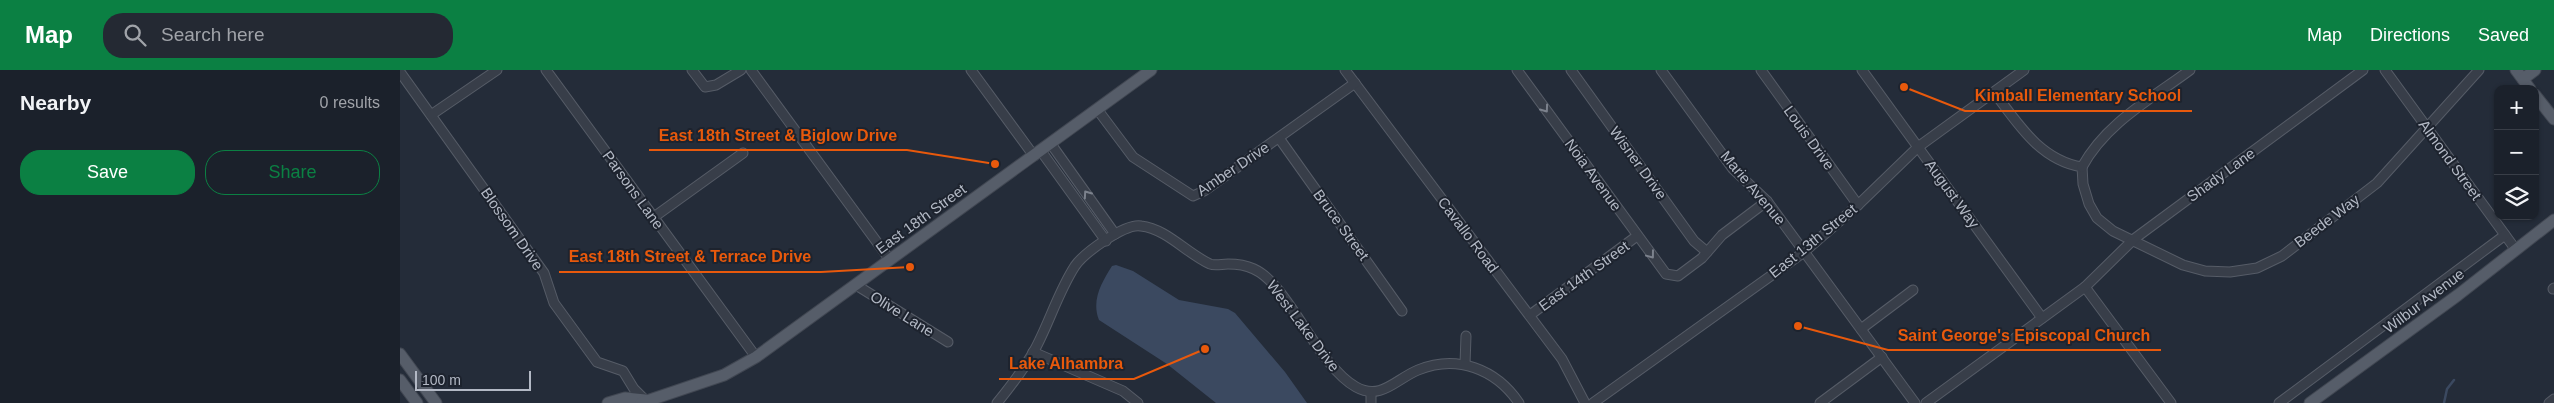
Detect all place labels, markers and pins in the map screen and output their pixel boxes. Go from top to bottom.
callout: Kimball Elementary School [1965,80,2192,111]
callout: East 18th Street & Biglow Drive [649,119,907,150]
callout: East 18th Street & Terrace Drive [559,241,821,272]
callout: Saint George's Episcopal Church [1888,319,2161,350]
callout: Lake Alhambra [999,348,1134,379]

